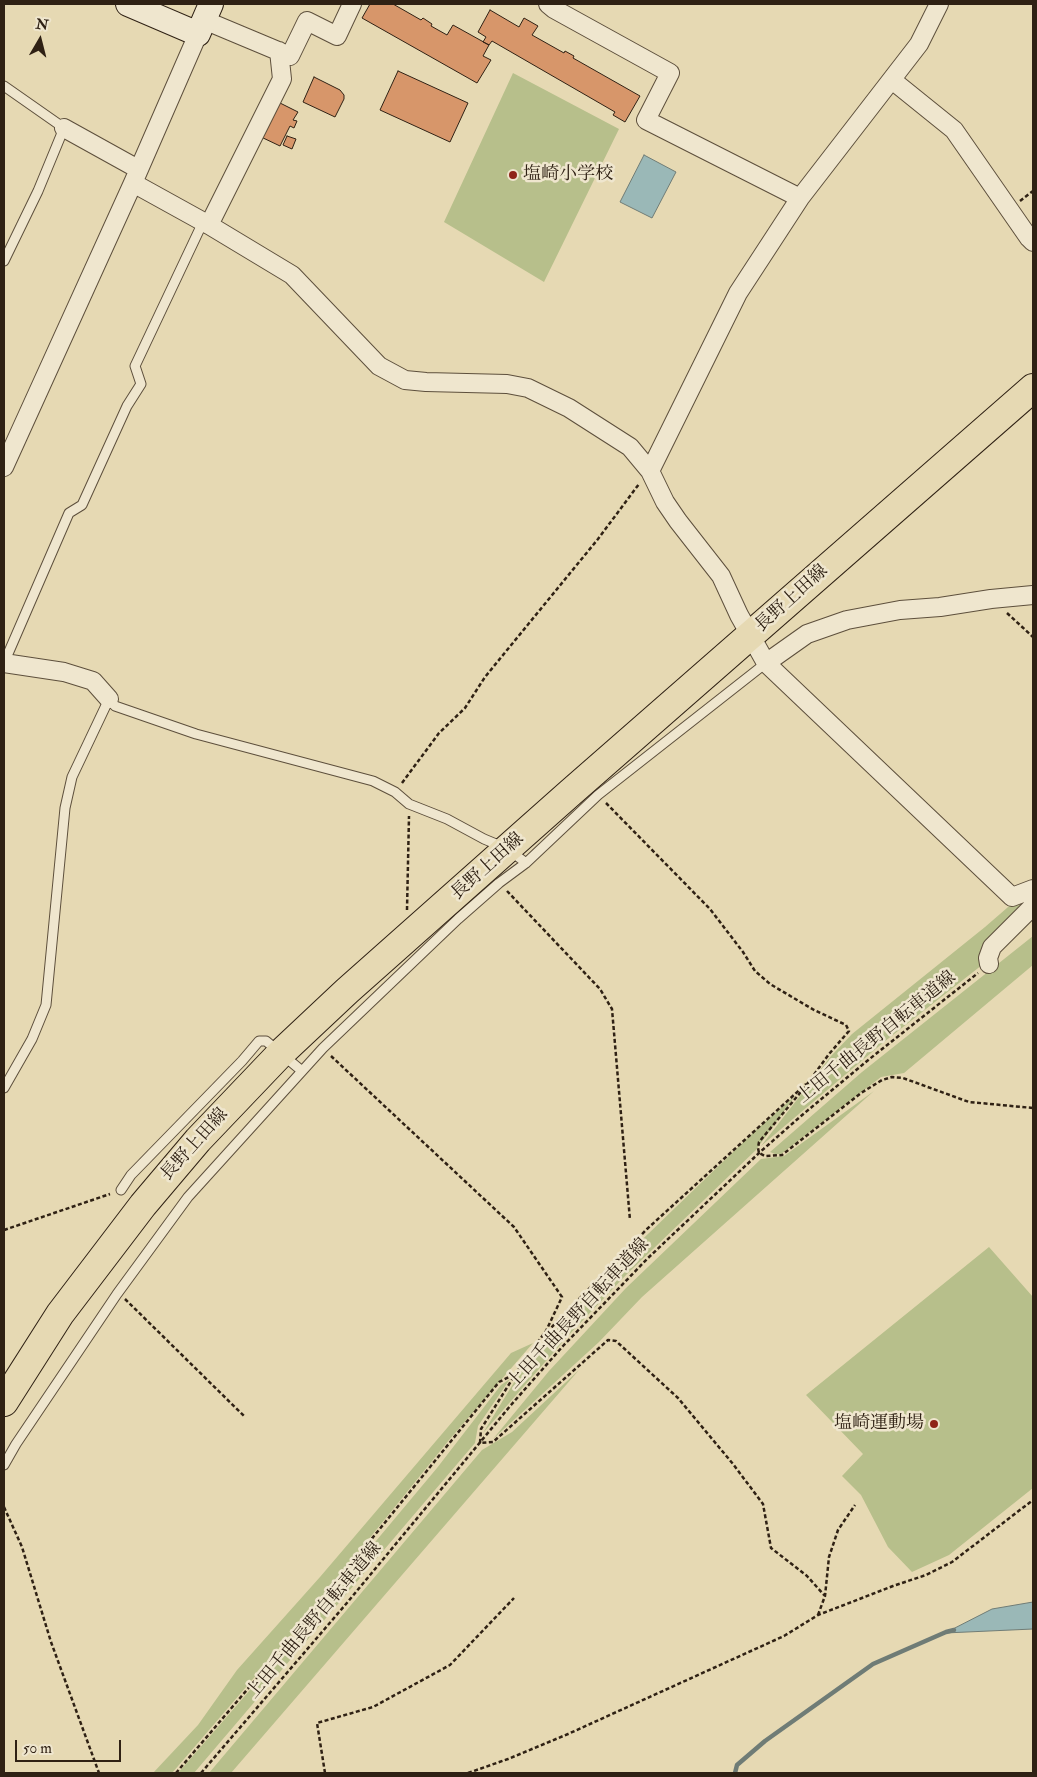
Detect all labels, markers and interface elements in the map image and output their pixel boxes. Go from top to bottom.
north arrow [15,15,65,65]
text: N [35,15,50,34]
place label: 塩崎小学校 [523,164,613,186]
marker: 塩崎小学校 [507,169,519,181]
street label: 長野上田線 [751,561,833,637]
street label: 長野上田線 [447,829,529,905]
street label: 上田千曲長野自転車道線 [793,967,961,1109]
street label: 長野上田線 [157,1104,233,1186]
street label: 上田千曲長野自転車道線 [504,1234,654,1394]
place label: 塩崎運動場 [834,1413,924,1435]
marker: 塩崎運動場 [928,1418,940,1430]
street label: 上田千曲長野自転車道線 [243,1538,387,1704]
scale bar [18,1730,124,1762]
text: 50 m [23,1739,52,1758]

